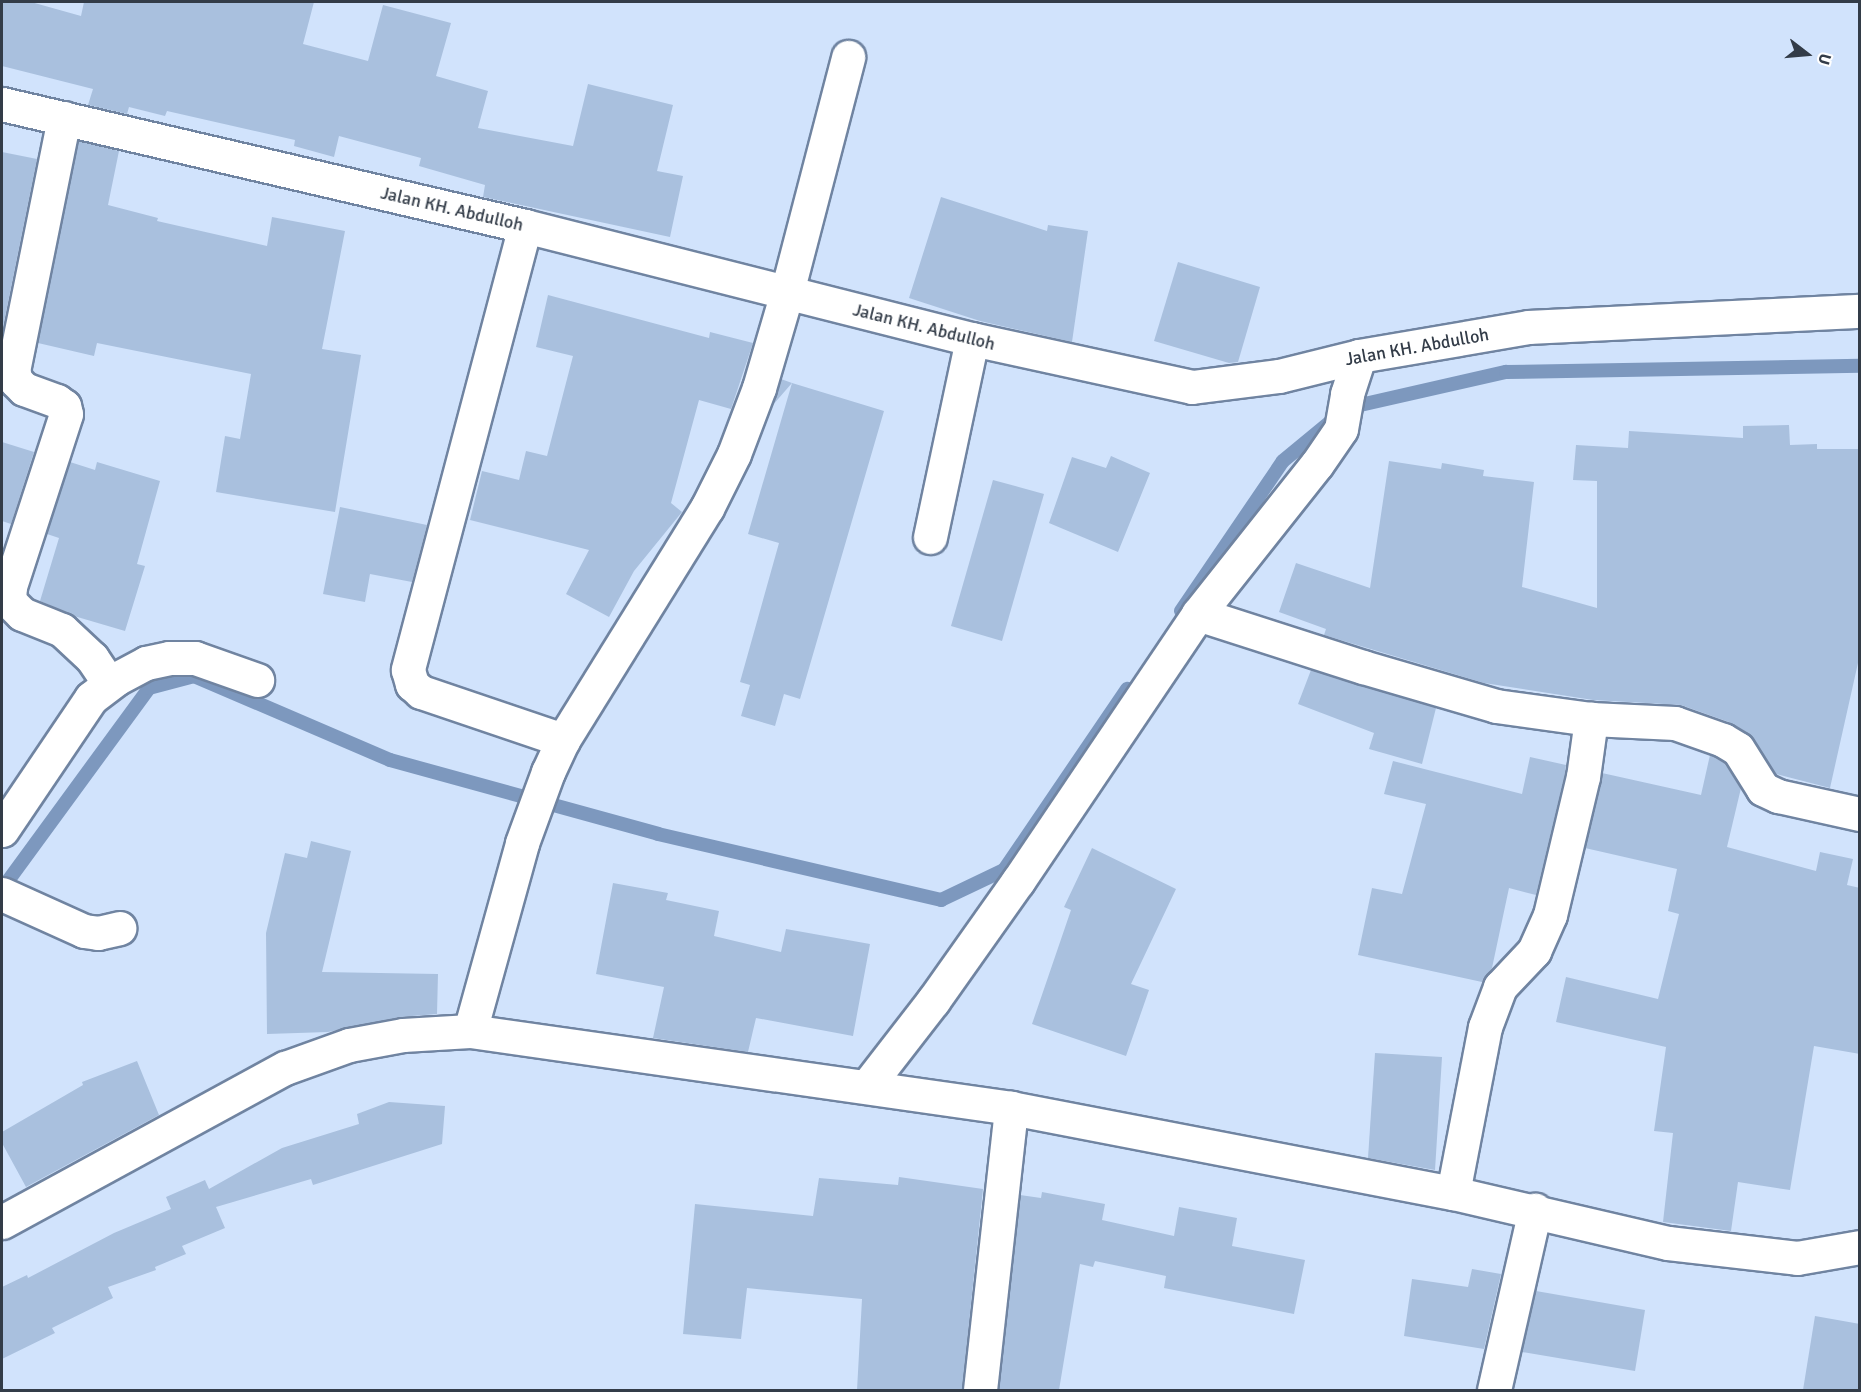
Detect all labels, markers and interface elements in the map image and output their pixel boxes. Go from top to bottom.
north arrow [1777,24,1837,84]
text: U [1813,51,1835,67]
street label: Jalan KH. Abdulloh [379,182,525,236]
street label: Jalan KH. Abdulloh [851,299,997,355]
street label: Jalan KH. Abdulloh [1343,324,1491,370]

